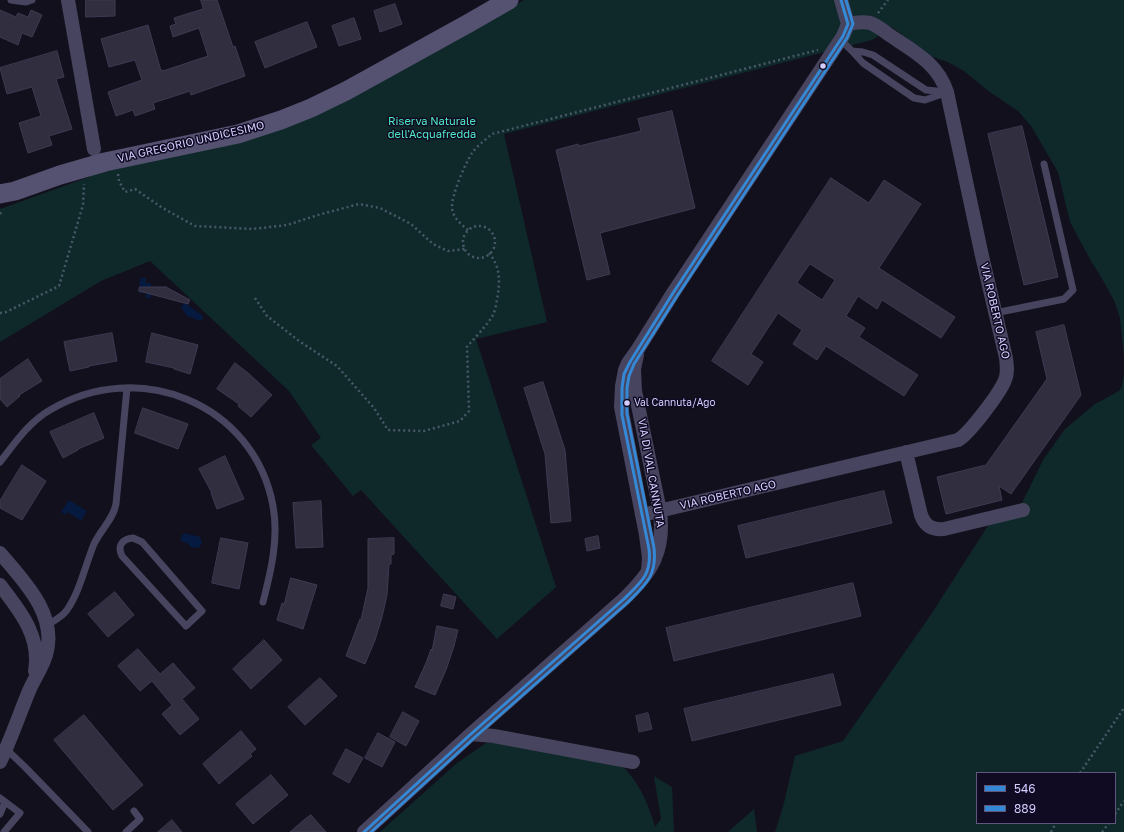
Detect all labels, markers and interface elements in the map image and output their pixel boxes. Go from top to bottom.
unlabelled marker [818,61,828,71]
park label: Riserva Naturale dell'Acquafredda [388,115,476,141]
street label: VIA GREGORIO UNDICESIMO [116,119,266,165]
street label: VIA ROBERTO AGO [977,262,1013,360]
place label: Val Cannuta/Ago [634,397,715,409]
marker: Val Cannuta/Ago [622,398,632,408]
street label: VIA DI VAL CANNUTA [635,418,667,528]
street label: VIA ROBERTO AGO [679,477,777,513]
legend [976,772,1116,824]
text: 546 [1014,781,1036,796]
text: 889 [1014,801,1036,816]

